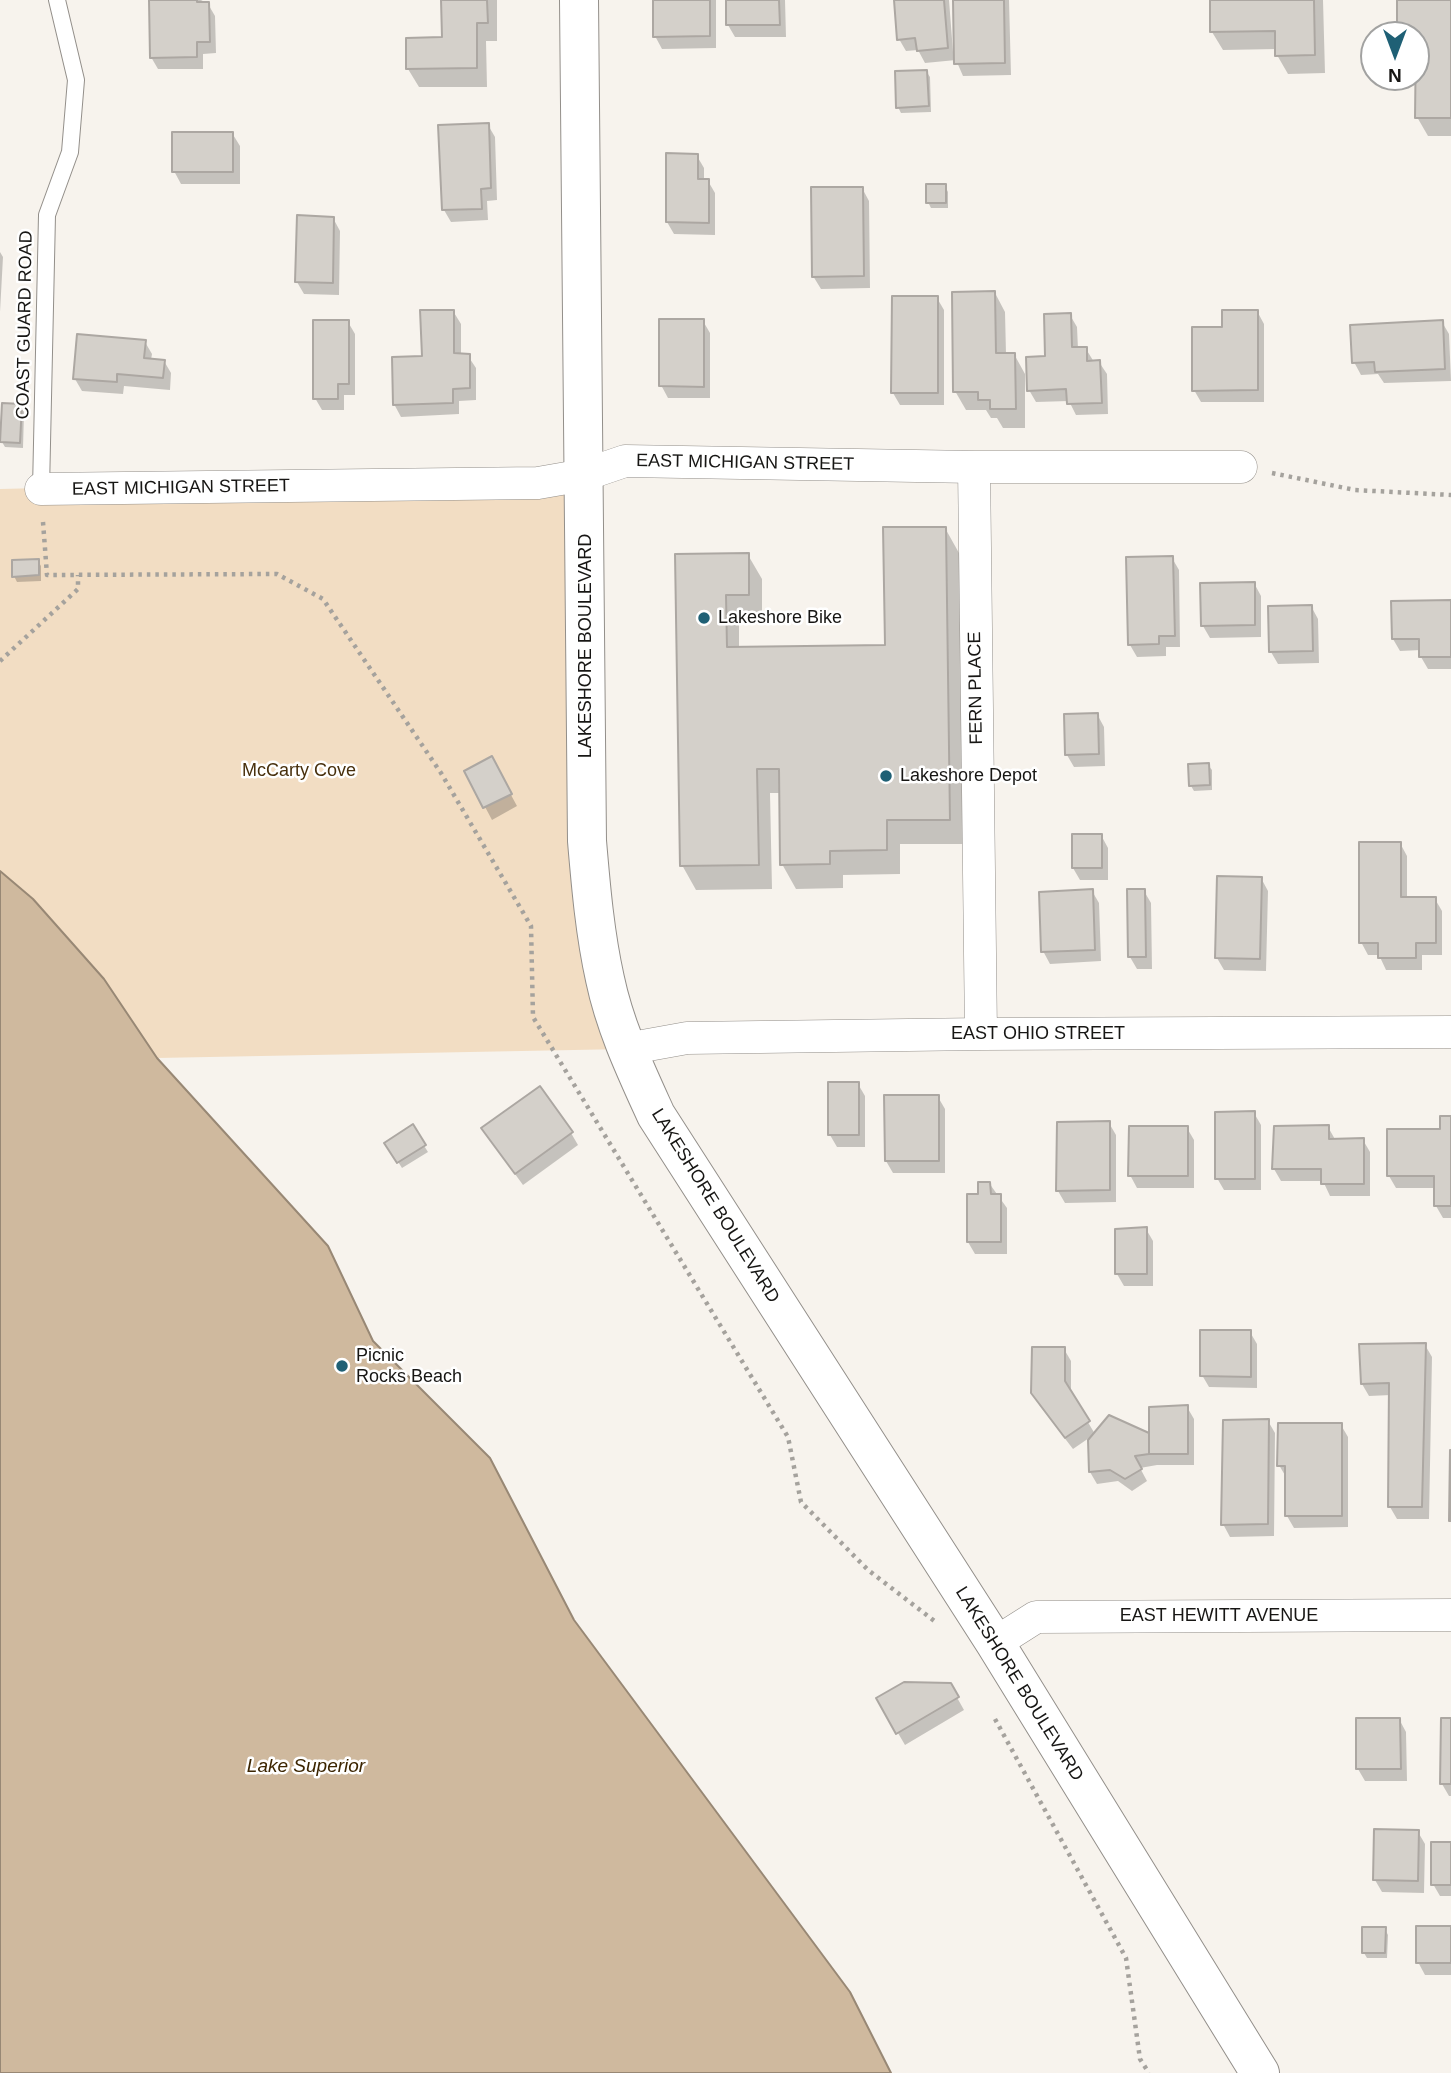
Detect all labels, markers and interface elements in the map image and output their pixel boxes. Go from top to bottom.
north arrow [1360,21,1430,91]
text: N [1388,65,1402,86]
street label: COAST GUARD ROAD [13,230,37,420]
street label: EAST MICHIGAN STREET [636,450,854,476]
street label: EAST MICHIGAN STREET [72,475,290,501]
street label: LAKESHORE BOULEVARD [575,534,597,758]
place label: Lakeshore Bike [718,607,842,629]
marker: Lakeshore Bike [696,610,712,626]
street label: FERN PLACE [964,631,988,745]
park label: McCarty Cove [242,760,356,782]
place label: Lakeshore Depot [900,765,1037,787]
marker: Lakeshore Depot [878,768,894,784]
street label: EAST OHIO STREET [951,1023,1125,1045]
street label: LAKESHORE BOULEVARD [646,1105,784,1307]
place label: Picnic Rocks Beach [356,1345,462,1388]
marker: Picnic Rocks Beach [334,1358,350,1374]
street label: LAKESHORE BOULEVARD [950,1583,1088,1785]
street label: EAST HEWITT AVENUE [1120,1605,1318,1627]
water label: Lake Superior [247,1756,365,1778]

